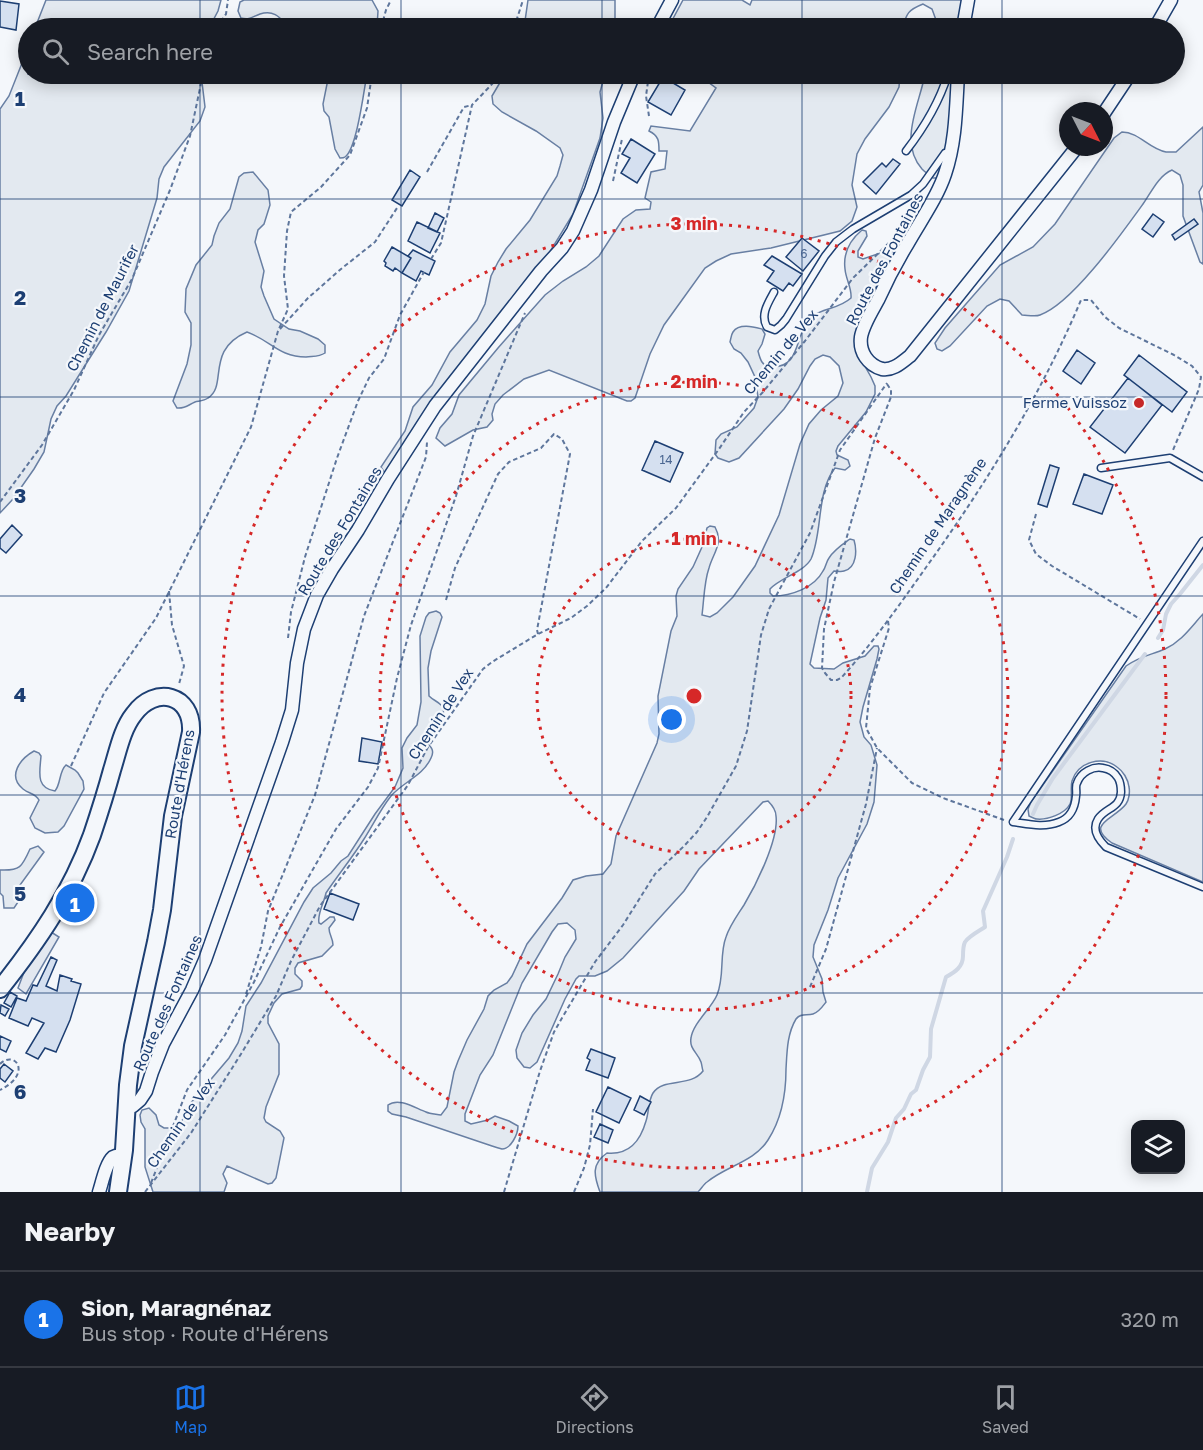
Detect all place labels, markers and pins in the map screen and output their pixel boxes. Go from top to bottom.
place label: Ferme Vuissoz [1023,393,1127,411]
marker: Ferme Vuissoz [1132,396,1146,410]
centre of rings [684,686,704,706]
pin: 1 [56,880,94,926]

